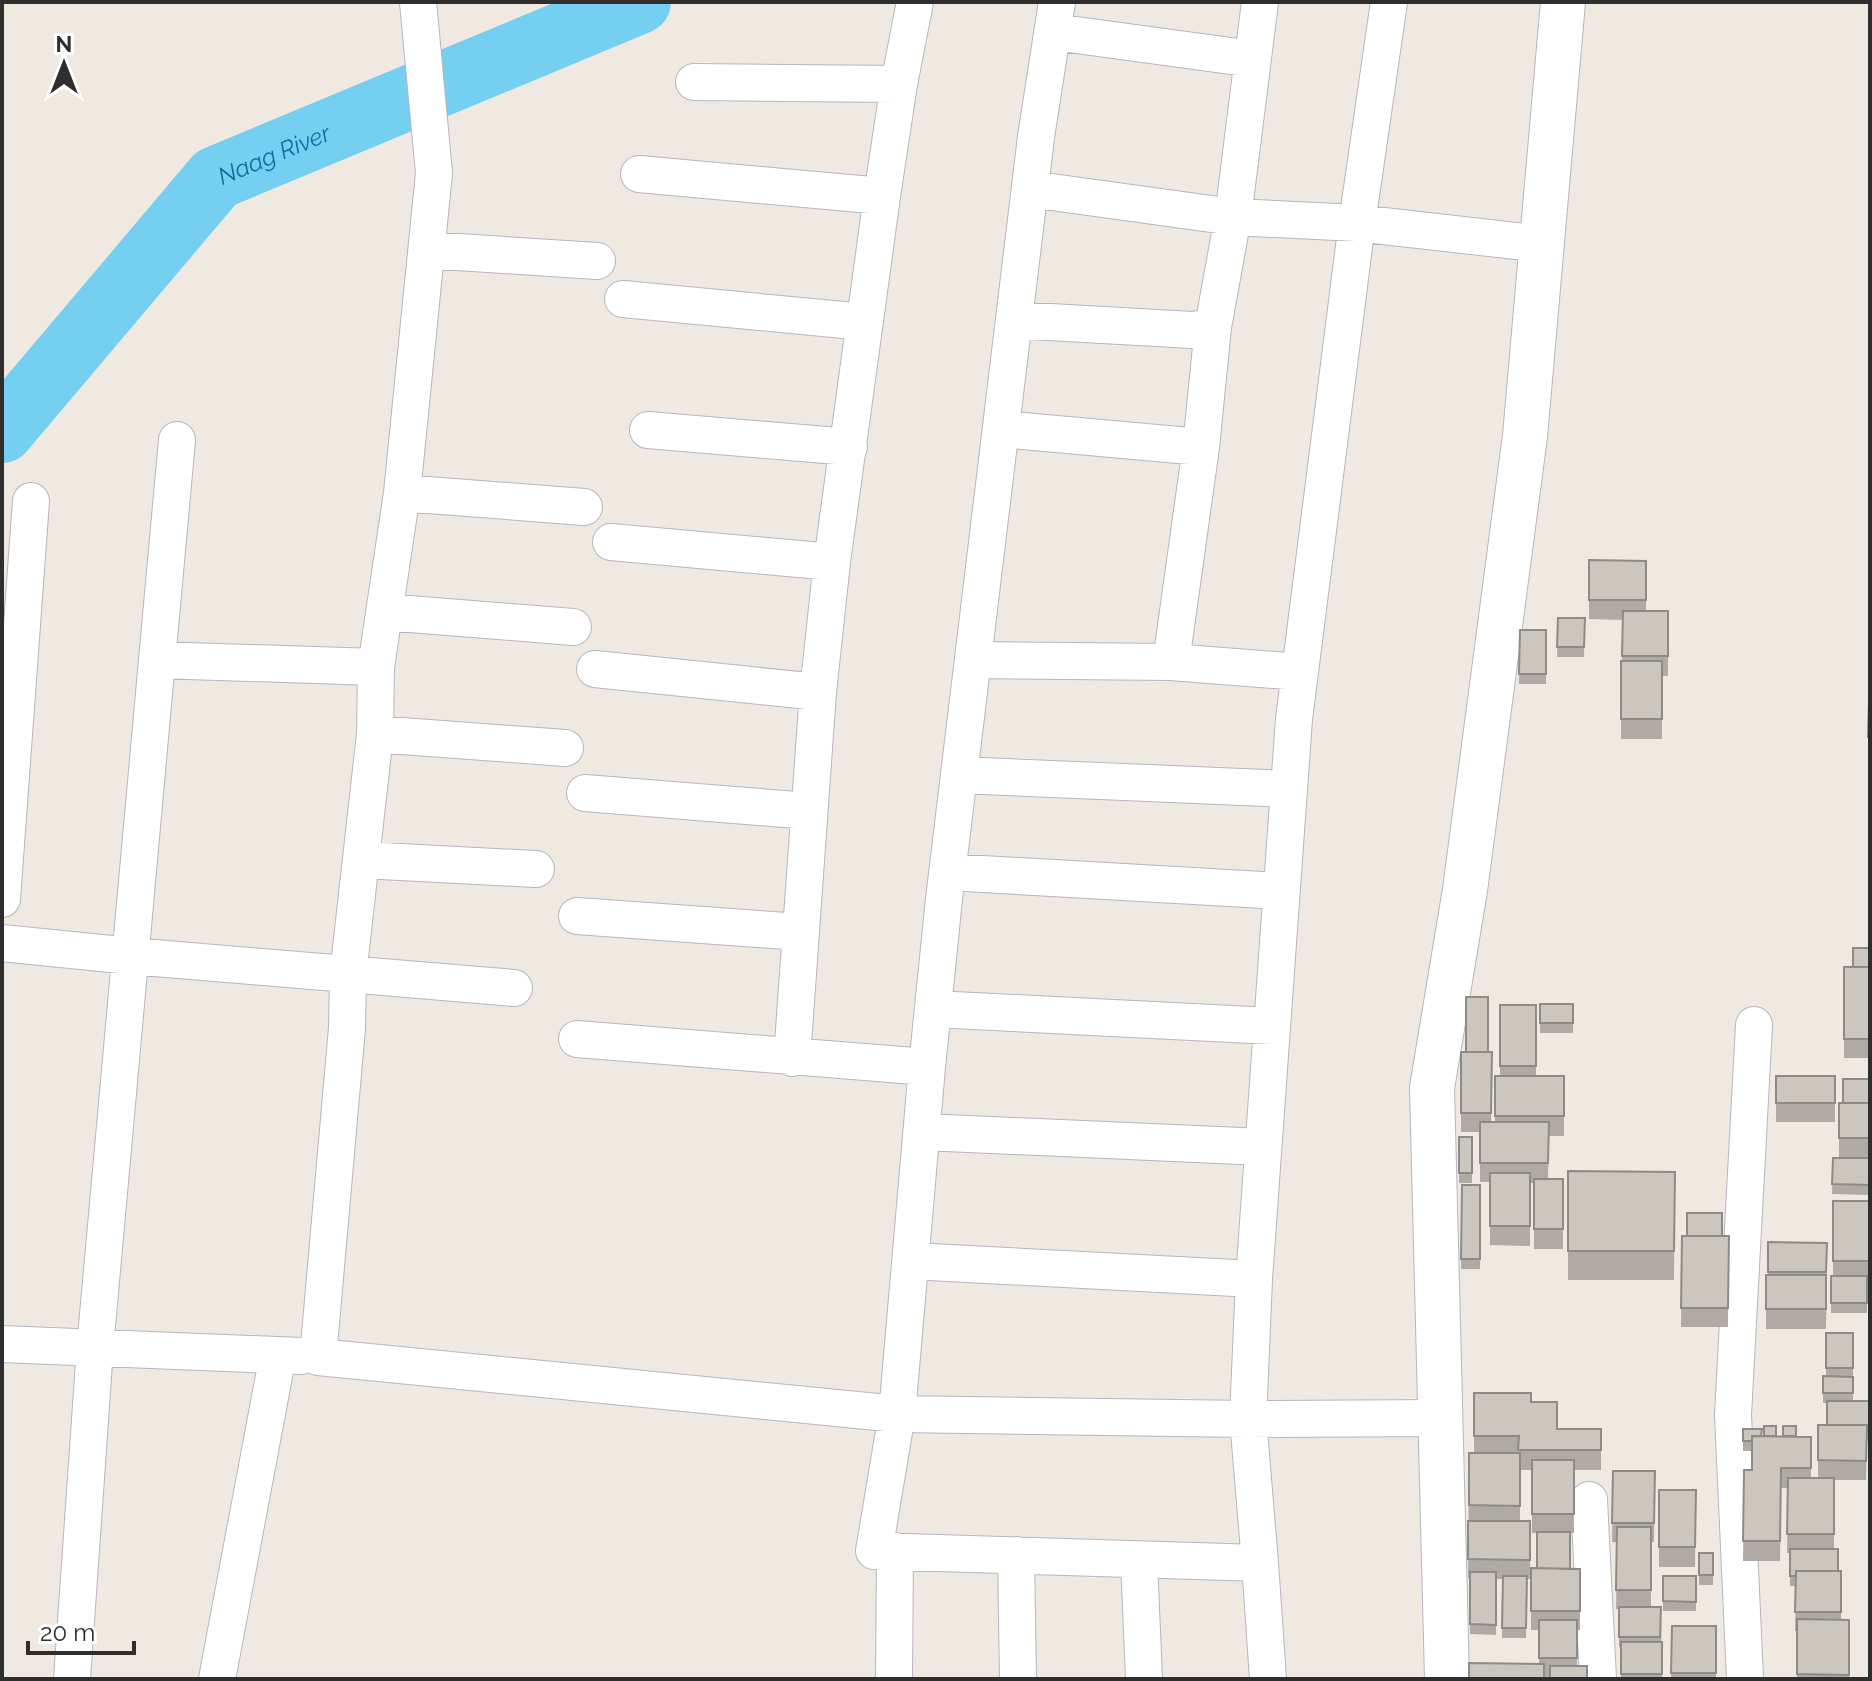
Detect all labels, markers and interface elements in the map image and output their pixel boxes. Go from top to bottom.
north arrow [24,24,104,104]
text: N [56,31,72,57]
water label: Naag River [213,117,335,190]
scale bar [28,1605,134,1655]
text: 20 m [40,1618,95,1647]

